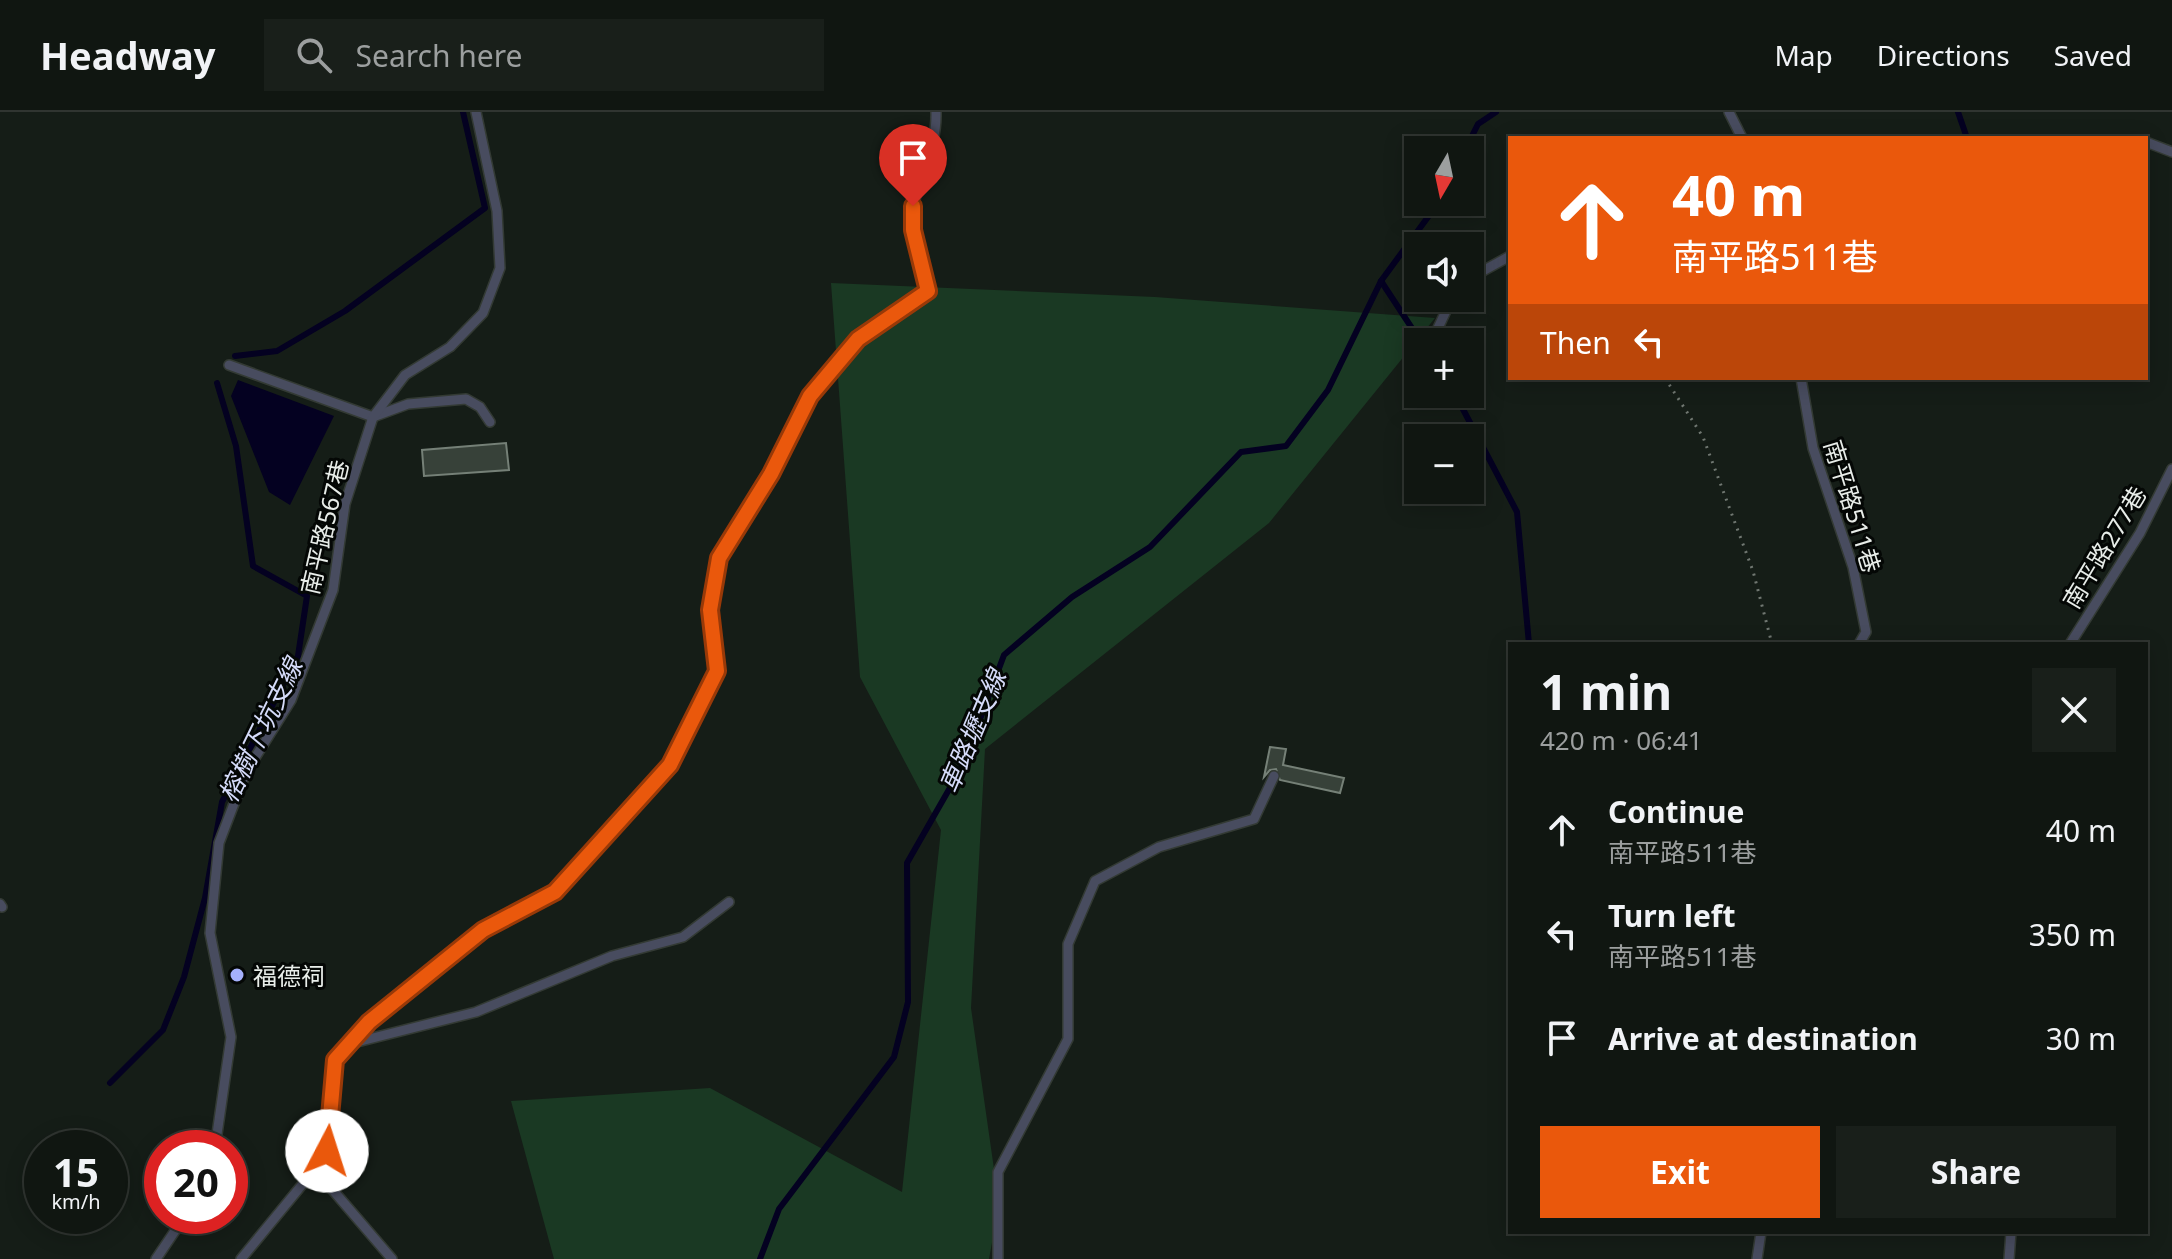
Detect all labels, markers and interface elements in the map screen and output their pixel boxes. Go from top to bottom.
search box [264,19,824,91]
text: Headway [40,29,216,81]
icon: search [292,33,336,77]
text: Search here [356,35,522,76]
text: Map [1774,36,1833,74]
text: Directions [1877,36,2010,74]
text: Saved [2054,36,2132,74]
pin [879,124,947,206]
icon: arrive [891,136,935,180]
north arrow [1404,136,1484,216]
map controls [1404,136,1484,504]
text: 40 m [1672,156,1805,232]
icon: ahead [1540,168,1644,272]
button: sound [1404,232,1484,312]
text: 南平路511巷 [1672,232,1878,281]
icon: left [1627,320,1671,364]
text: Then [1540,322,1611,363]
button: + [1404,328,1484,408]
button: − [1404,424,1484,504]
street label: 南平路511巷 [1817,436,1889,576]
street label: 南平路567巷 [292,456,356,598]
street label: 南平路277巷 [2055,480,2153,614]
water label: 榕樹下坑支線 [210,649,312,808]
text: 1 min [1540,659,1672,724]
water label: 車路壢支線 [930,661,1015,798]
button: close [2032,668,2116,752]
text: 420 m · 06:41 [1540,722,1703,758]
text: Continue [1608,791,1744,832]
icon: ahead [1540,808,1584,852]
text: 40 m [2046,810,2116,851]
text: 南平路511巷 [1608,834,1757,870]
text: Turn left [1608,895,1736,936]
icon: left [1540,912,1584,956]
text: 350 m [2029,914,2116,955]
text: 南平路511巷 [1608,938,1757,974]
place label: 福德祠 [253,959,325,992]
marker: 福德祠 [228,966,246,984]
icon: arrive [1540,1016,1584,1060]
text: Arrive at destination [1608,1018,1918,1059]
text: 30 m [2046,1018,2116,1059]
position arrow [285,1109,369,1193]
button: Exit [1540,1126,1820,1218]
button: Share [1836,1126,2116,1218]
speed limit sign: 20 [144,1130,248,1234]
text: 15 [53,1144,99,1199]
text: km/h [51,1188,101,1215]

